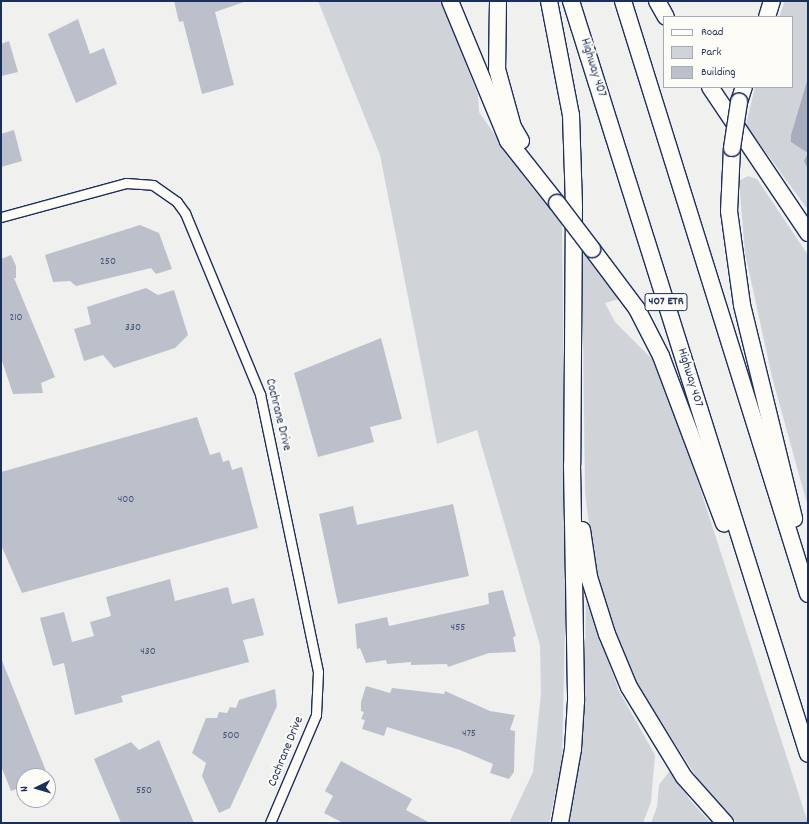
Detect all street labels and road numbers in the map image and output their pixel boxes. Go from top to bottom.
street label: Highway 407 [576,37,608,99]
road number: 407 ETR [644,292,688,312]
street label: Highway 407 [673,347,705,409]
street label: Cochrane Drive [260,377,294,453]
street label: Cochrane Drive [266,715,308,789]

